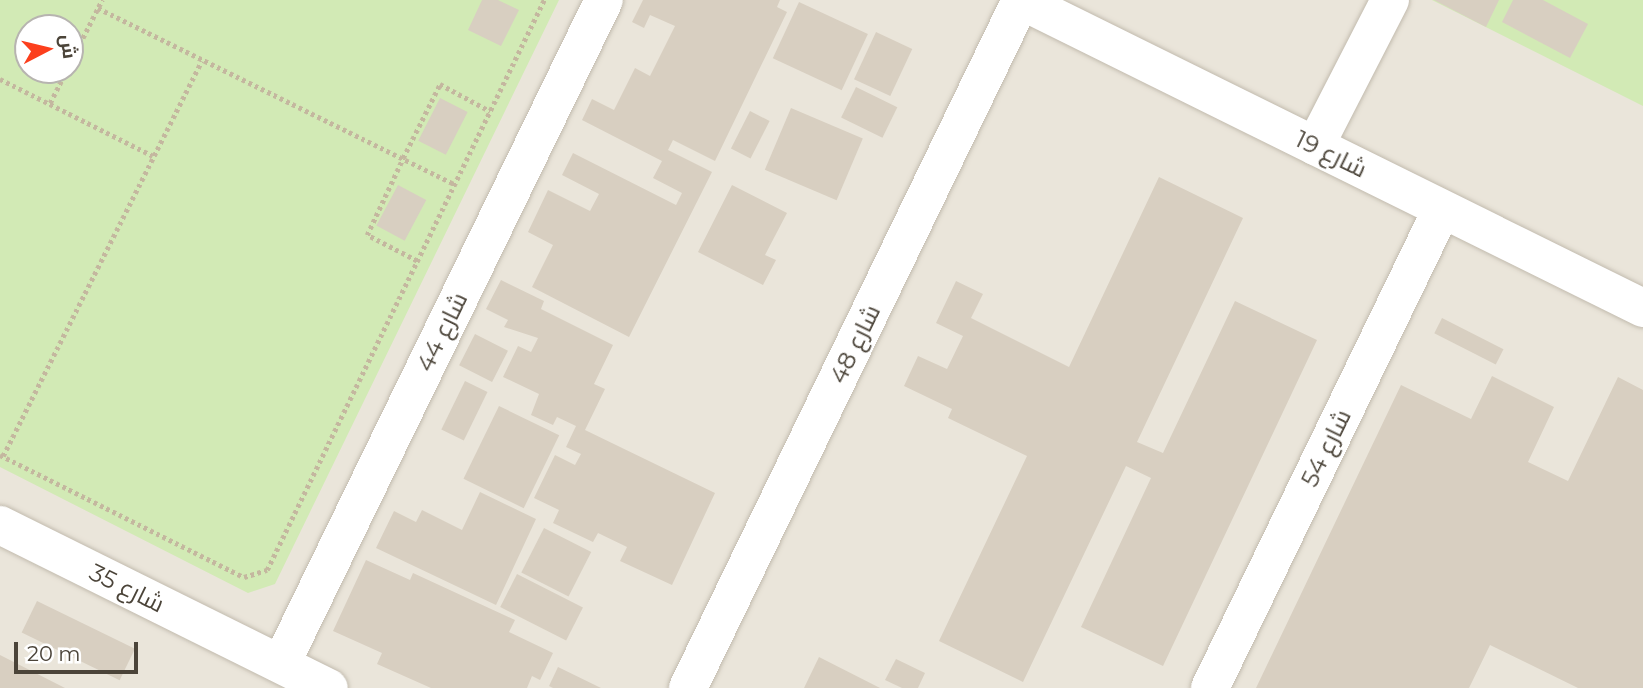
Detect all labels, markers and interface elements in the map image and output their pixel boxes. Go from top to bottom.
north arrow [14,14,84,84]
text: ش [55,33,81,60]
street label: شارع 19 [1291,124,1371,184]
street label: شارع 44 [411,288,473,376]
street label: شارع 48 [824,300,886,388]
street label: شارع 54 [1295,405,1357,491]
street label: شارع 35 [85,558,169,618]
scale bar [18,628,142,672]
text: 20 m [27,641,81,666]

